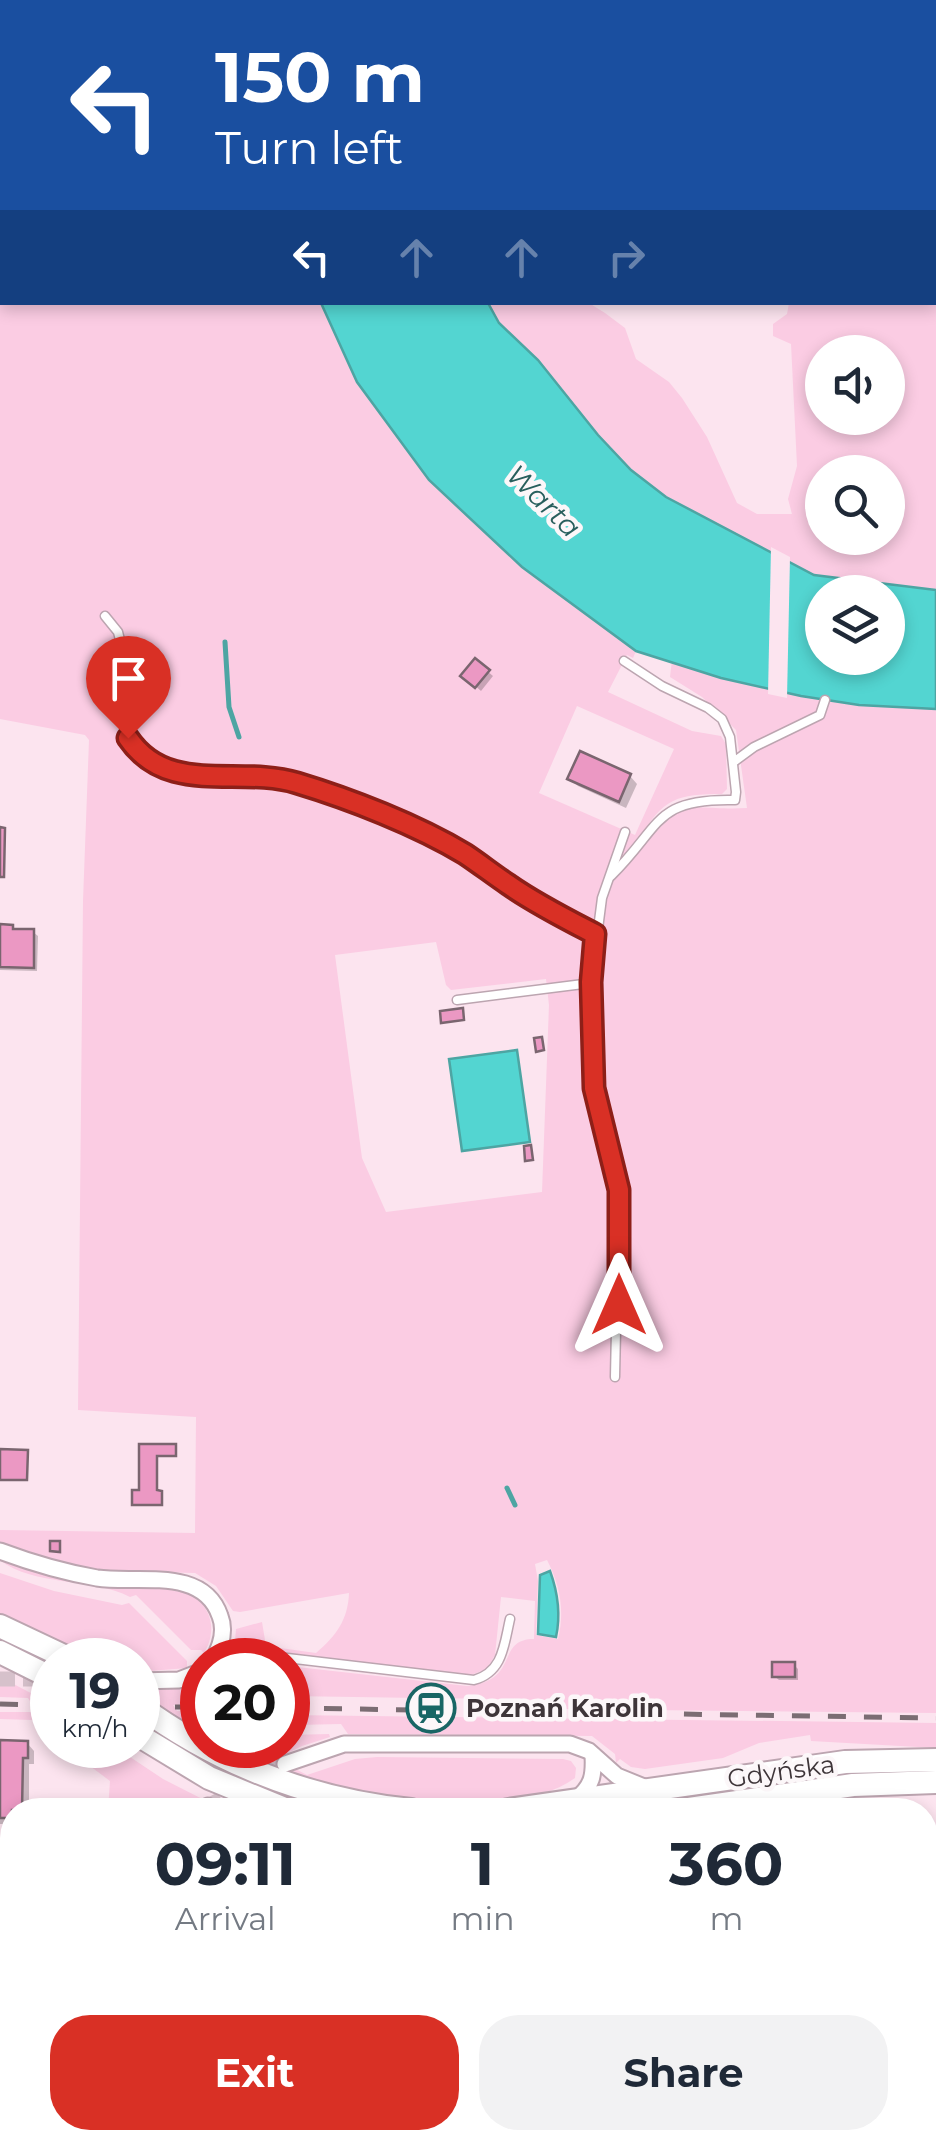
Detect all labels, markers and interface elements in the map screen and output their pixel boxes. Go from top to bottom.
text: 150 m [215,34,425,120]
icon: left [50,40,180,170]
text: Turn left [215,120,403,175]
icon: left [284,230,339,285]
icon: ahead [389,230,444,285]
icon: ahead [494,230,549,285]
icon: right [599,230,654,285]
map controls [805,335,905,675]
button: sound [805,335,905,435]
button: search [805,455,905,555]
water label: Warta [500,458,588,544]
button: layers [805,575,905,675]
pin [86,636,171,739]
icon: arrive [101,651,156,706]
position arrow [567,1253,671,1357]
speed limit sign: 20 [180,1638,310,1768]
text: 19 [69,1660,121,1721]
station icon: Poznań Karolin [405,1682,457,1734]
place label: Poznań Karolin [466,1693,664,1723]
text: km/h [62,1713,128,1743]
street label: Gdyńska [725,1749,837,1793]
text: 09:11 [154,1827,296,1900]
text: 1 [471,1827,494,1900]
text: 360 [669,1827,784,1900]
text: Arrival [175,1899,276,1938]
text: min [451,1899,515,1938]
text: m [709,1899,743,1938]
button: Exit [50,2015,459,2130]
button: Share [479,2015,888,2130]

